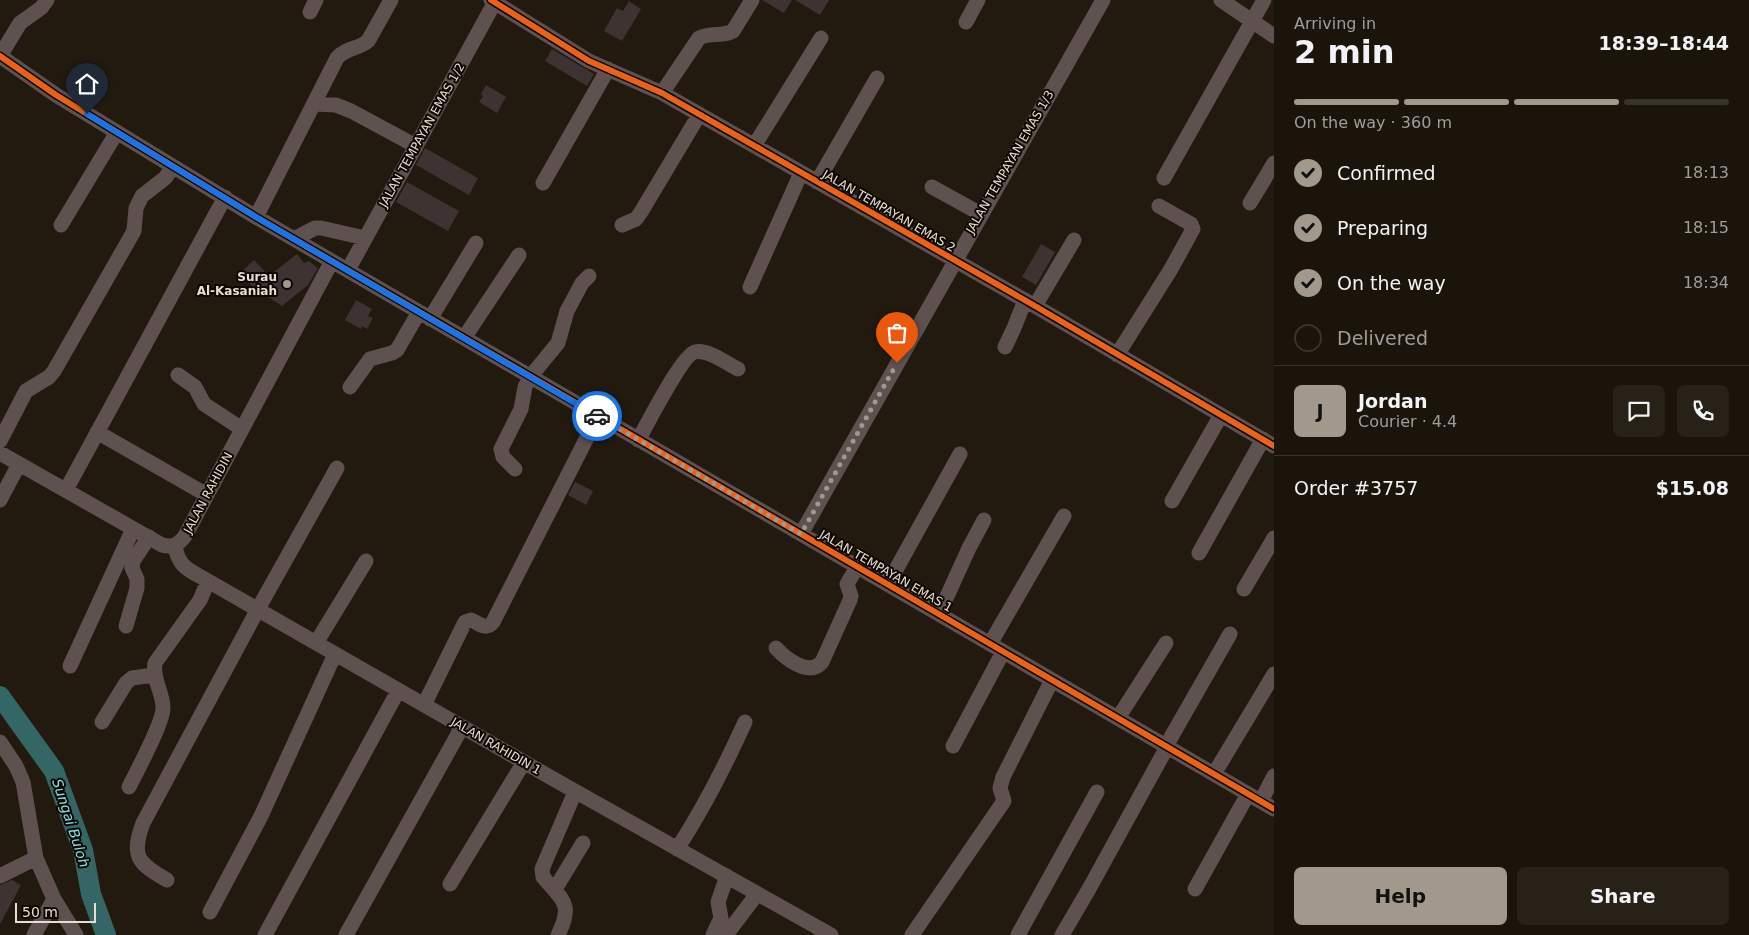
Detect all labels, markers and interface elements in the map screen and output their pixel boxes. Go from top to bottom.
text: Arriving in [1294,14,1376,33]
text: 18:39–18:44 [1599,32,1729,54]
text: 2 min [1294,33,1395,71]
street label: JALAN TEMPAYAN EMAS 1/2 [376,60,468,210]
pin [66,63,108,114]
icon: home [73,70,101,98]
street label: JALAN TEMPAYAN EMAS 1/3 [963,88,1057,237]
text: On the way · 360 m [1294,113,1452,132]
icon: check [1294,159,1322,187]
text: Confirmed [1337,162,1436,184]
text: 18:13 [1683,163,1729,182]
street label: JALAN TEMPAYAN EMAS 2 [819,167,958,255]
icon: check [1294,214,1322,242]
text: Preparing [1337,217,1428,239]
text: 18:15 [1683,218,1729,237]
icon: check [1294,269,1322,297]
place label: Surau Al-Kasaniah [197,270,277,298]
text: On the way [1337,272,1446,294]
text: 18:34 [1683,273,1729,292]
marker: Surau Al-Kasaniah [281,278,293,290]
pin [876,312,918,363]
icon: bag [883,319,911,347]
text: Delivered [1337,327,1428,349]
button: chat [1613,385,1665,437]
button: phone [1677,385,1729,437]
text: Jordan [1358,390,1427,412]
courier [572,391,622,441]
text: J [1316,400,1324,422]
icon: car [583,402,611,430]
text: Courier · 4.4 [1358,412,1457,431]
street label: JALAN RAHIDIN [180,450,235,537]
text: Order #3757 [1294,477,1418,499]
text: $15.08 [1656,477,1729,499]
street label: JALAN TEMPAYAN EMAS 1 [816,527,955,615]
street label: JALAN RAHIDIN 1 [448,714,543,777]
water label: Sungai Buloh [49,777,93,869]
button: Help [1294,867,1507,925]
button: Share [1517,867,1729,925]
scale bar [15,900,96,923]
text: 50 m [22,904,58,920]

